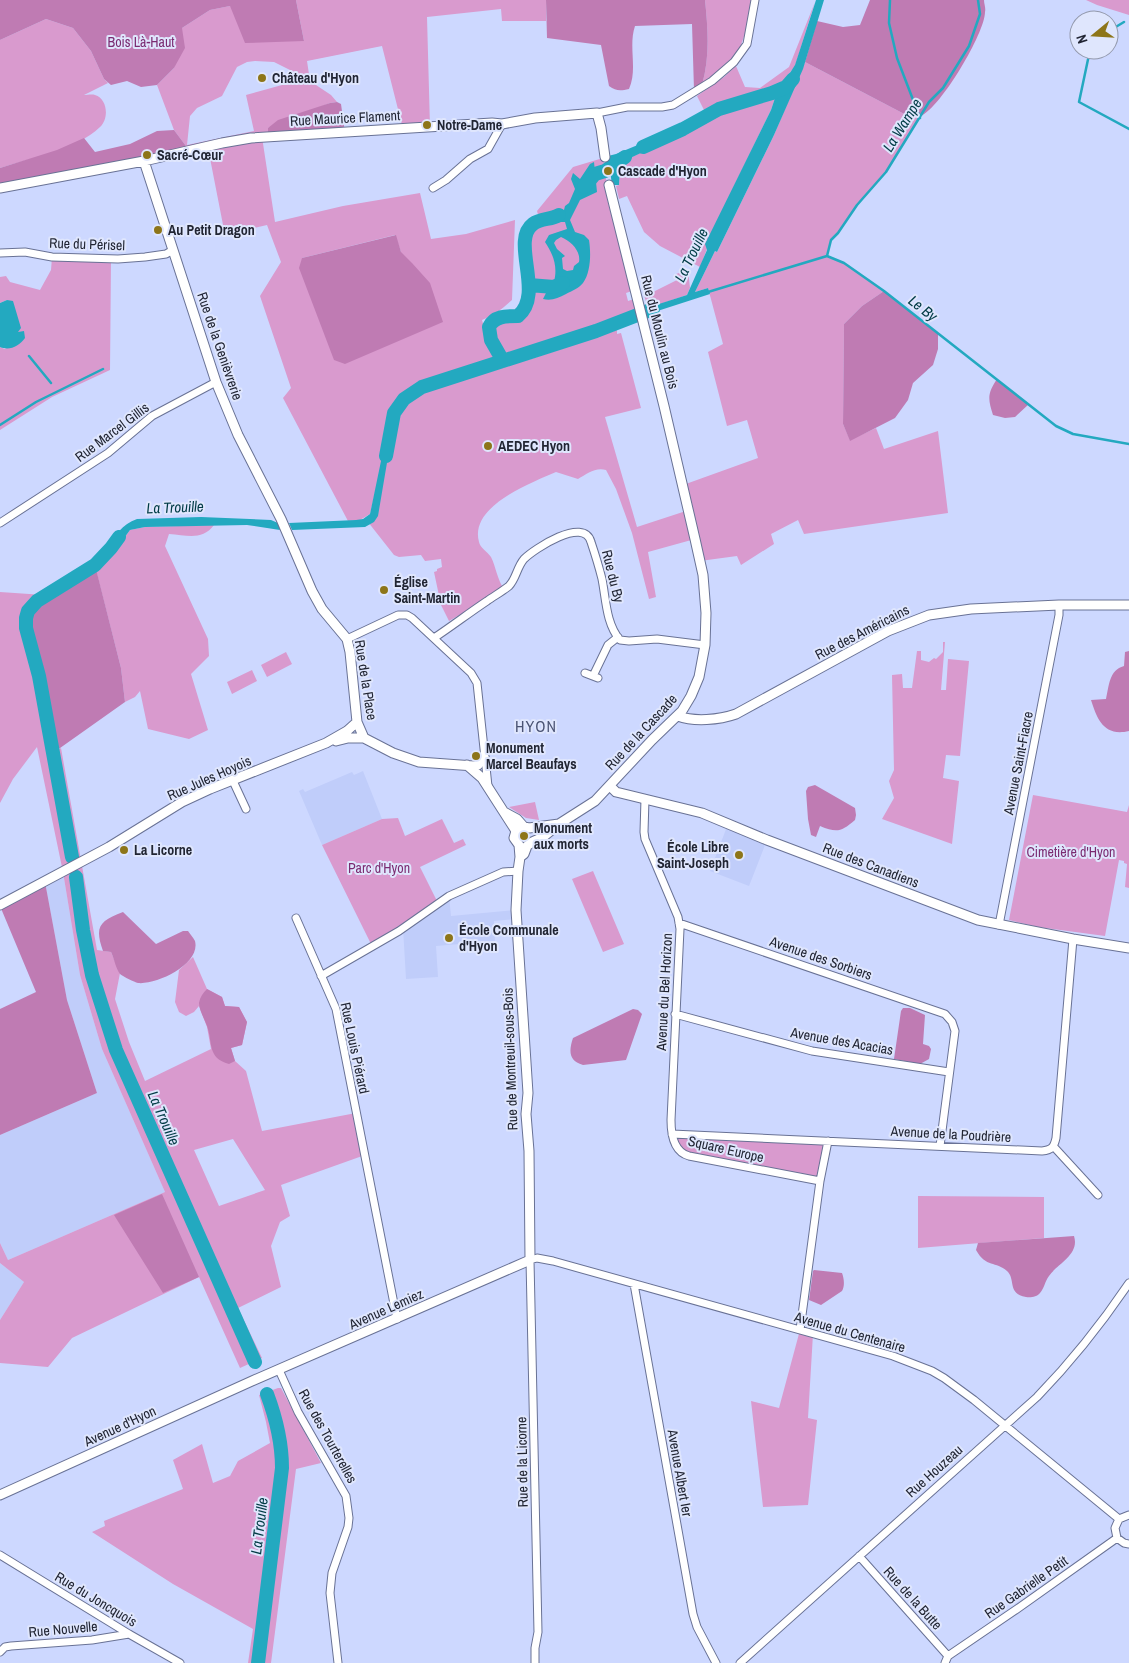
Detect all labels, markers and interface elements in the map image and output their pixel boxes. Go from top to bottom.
north arrow [1069,10,1119,60]
text: N [1072,32,1091,46]
park label: Bois Là-Haut [107,33,175,51]
place label: Château d'Hyon [272,69,359,87]
marker: Château d'Hyon [256,72,268,84]
water label: La Wampe [877,94,927,156]
street label: Rue Maurice Flament [289,106,401,130]
place label: Notre-Dame [437,116,502,134]
marker: Notre-Dame [421,119,433,131]
place label: Sacré-Cœur [157,146,223,164]
marker: Sacré-Cœur [141,149,153,161]
place label: Cascade d'Hyon [618,162,707,180]
marker: Cascade d'Hyon [602,165,614,177]
place label: Au Petit Dragon [168,221,255,239]
marker: Au Petit Dragon [152,224,164,236]
water label: La Trouille [669,225,713,285]
street label: Rue du Périsel [49,234,125,254]
street label: Rue du Moulin au Bois [637,273,683,391]
street label: Rue de la Genièvrerie [193,290,247,402]
water label: Le By [904,290,943,326]
street label: Rue Marcel Gillis [71,398,153,466]
place label: AEDEC Hyon [498,437,570,455]
marker: AEDEC Hyon [482,440,494,452]
water label: La Trouille [146,496,204,518]
street label: Rue du By [598,548,628,604]
place label: Église Saint-Martin [394,573,460,607]
marker: Église Saint-Martin [378,584,390,596]
street label: Rue des Américains [812,600,912,663]
street label: Rue de la Place [351,639,381,721]
street label: Rue de la Cascade [601,690,681,774]
street label: Avenue Saint-Fiacre [999,710,1037,817]
district label: HYON [515,715,557,737]
place label: Monument Marcel Beaufays [486,739,577,773]
marker: Monument Marcel Beaufays [470,750,482,762]
street label: Rue Jules Hoyois [164,751,254,805]
place label: Monument aux morts [534,819,592,853]
marker: Monument aux morts [518,830,530,842]
place label: École Libre Saint-Joseph [657,838,729,872]
street label: Rue des Canadiens [820,838,922,892]
place label: La Licorne [134,841,192,859]
park label: Cimetière d'Hyon [1027,843,1115,861]
marker: La Licorne [118,844,130,856]
marker: École Libre Saint-Joseph [733,849,745,861]
park label: Parc d'Hyon [348,859,410,877]
place label: École Communale d'Hyon [459,921,559,955]
marker: École Communale d'Hyon [443,932,455,944]
street label: Avenue des Sorbiers [767,932,875,984]
street label: Avenue du Bel Horizon [652,933,676,1052]
street label: Rue de Montreuil-sous-Bois [499,987,521,1131]
street label: Rue Louis Piérard [337,1001,373,1095]
street label: Avenue des Acacias [788,1023,895,1059]
water label: La Trouille [143,1088,185,1149]
street label: Avenue de la Poudrière [889,1122,1012,1146]
street label: Square Europe [686,1132,766,1166]
street label: Avenue Lemiez [345,1284,426,1334]
street label: Avenue du Centenaire [791,1307,908,1356]
street label: Rue des Tourterelles [295,1386,361,1487]
street label: Avenue d'Hyon [80,1402,159,1451]
street label: Rue de la Licorne [512,1417,532,1507]
street label: Avenue Albert Ier [663,1427,697,1518]
street label: Rue Houzeau [902,1441,966,1501]
water label: La Trouille [245,1496,273,1556]
street label: Rue Gabrielle Petit [981,1552,1071,1622]
street label: Rue de la Butte [880,1563,946,1633]
street label: Rue du Joncquois [52,1567,141,1631]
street label: Rue Nouvelle [28,1617,98,1641]

